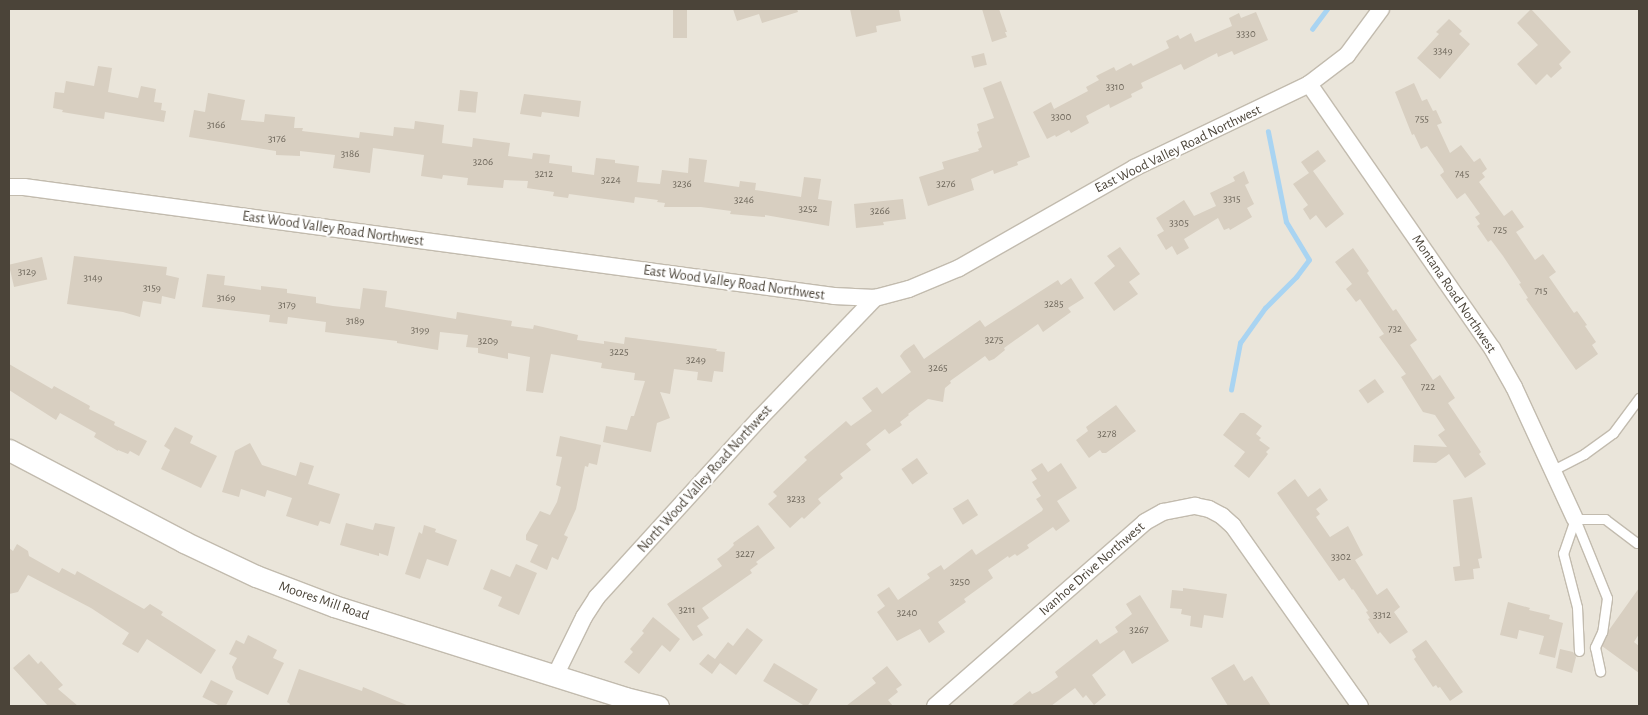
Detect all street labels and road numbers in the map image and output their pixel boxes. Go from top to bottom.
street label: East Wood Valley Road Northwest [1092,101,1264,197]
street label: East Wood Valley Road Northwest [241,208,425,250]
street label: Montana Road Northwest [1408,232,1500,356]
street label: East Wood Valley Road Northwest [642,262,826,304]
street label: North Wood Valley Road Northwest [634,402,776,556]
street label: Ivanhoe Drive Northwest [1036,519,1148,619]
street label: Moores Mill Road [277,578,371,624]

